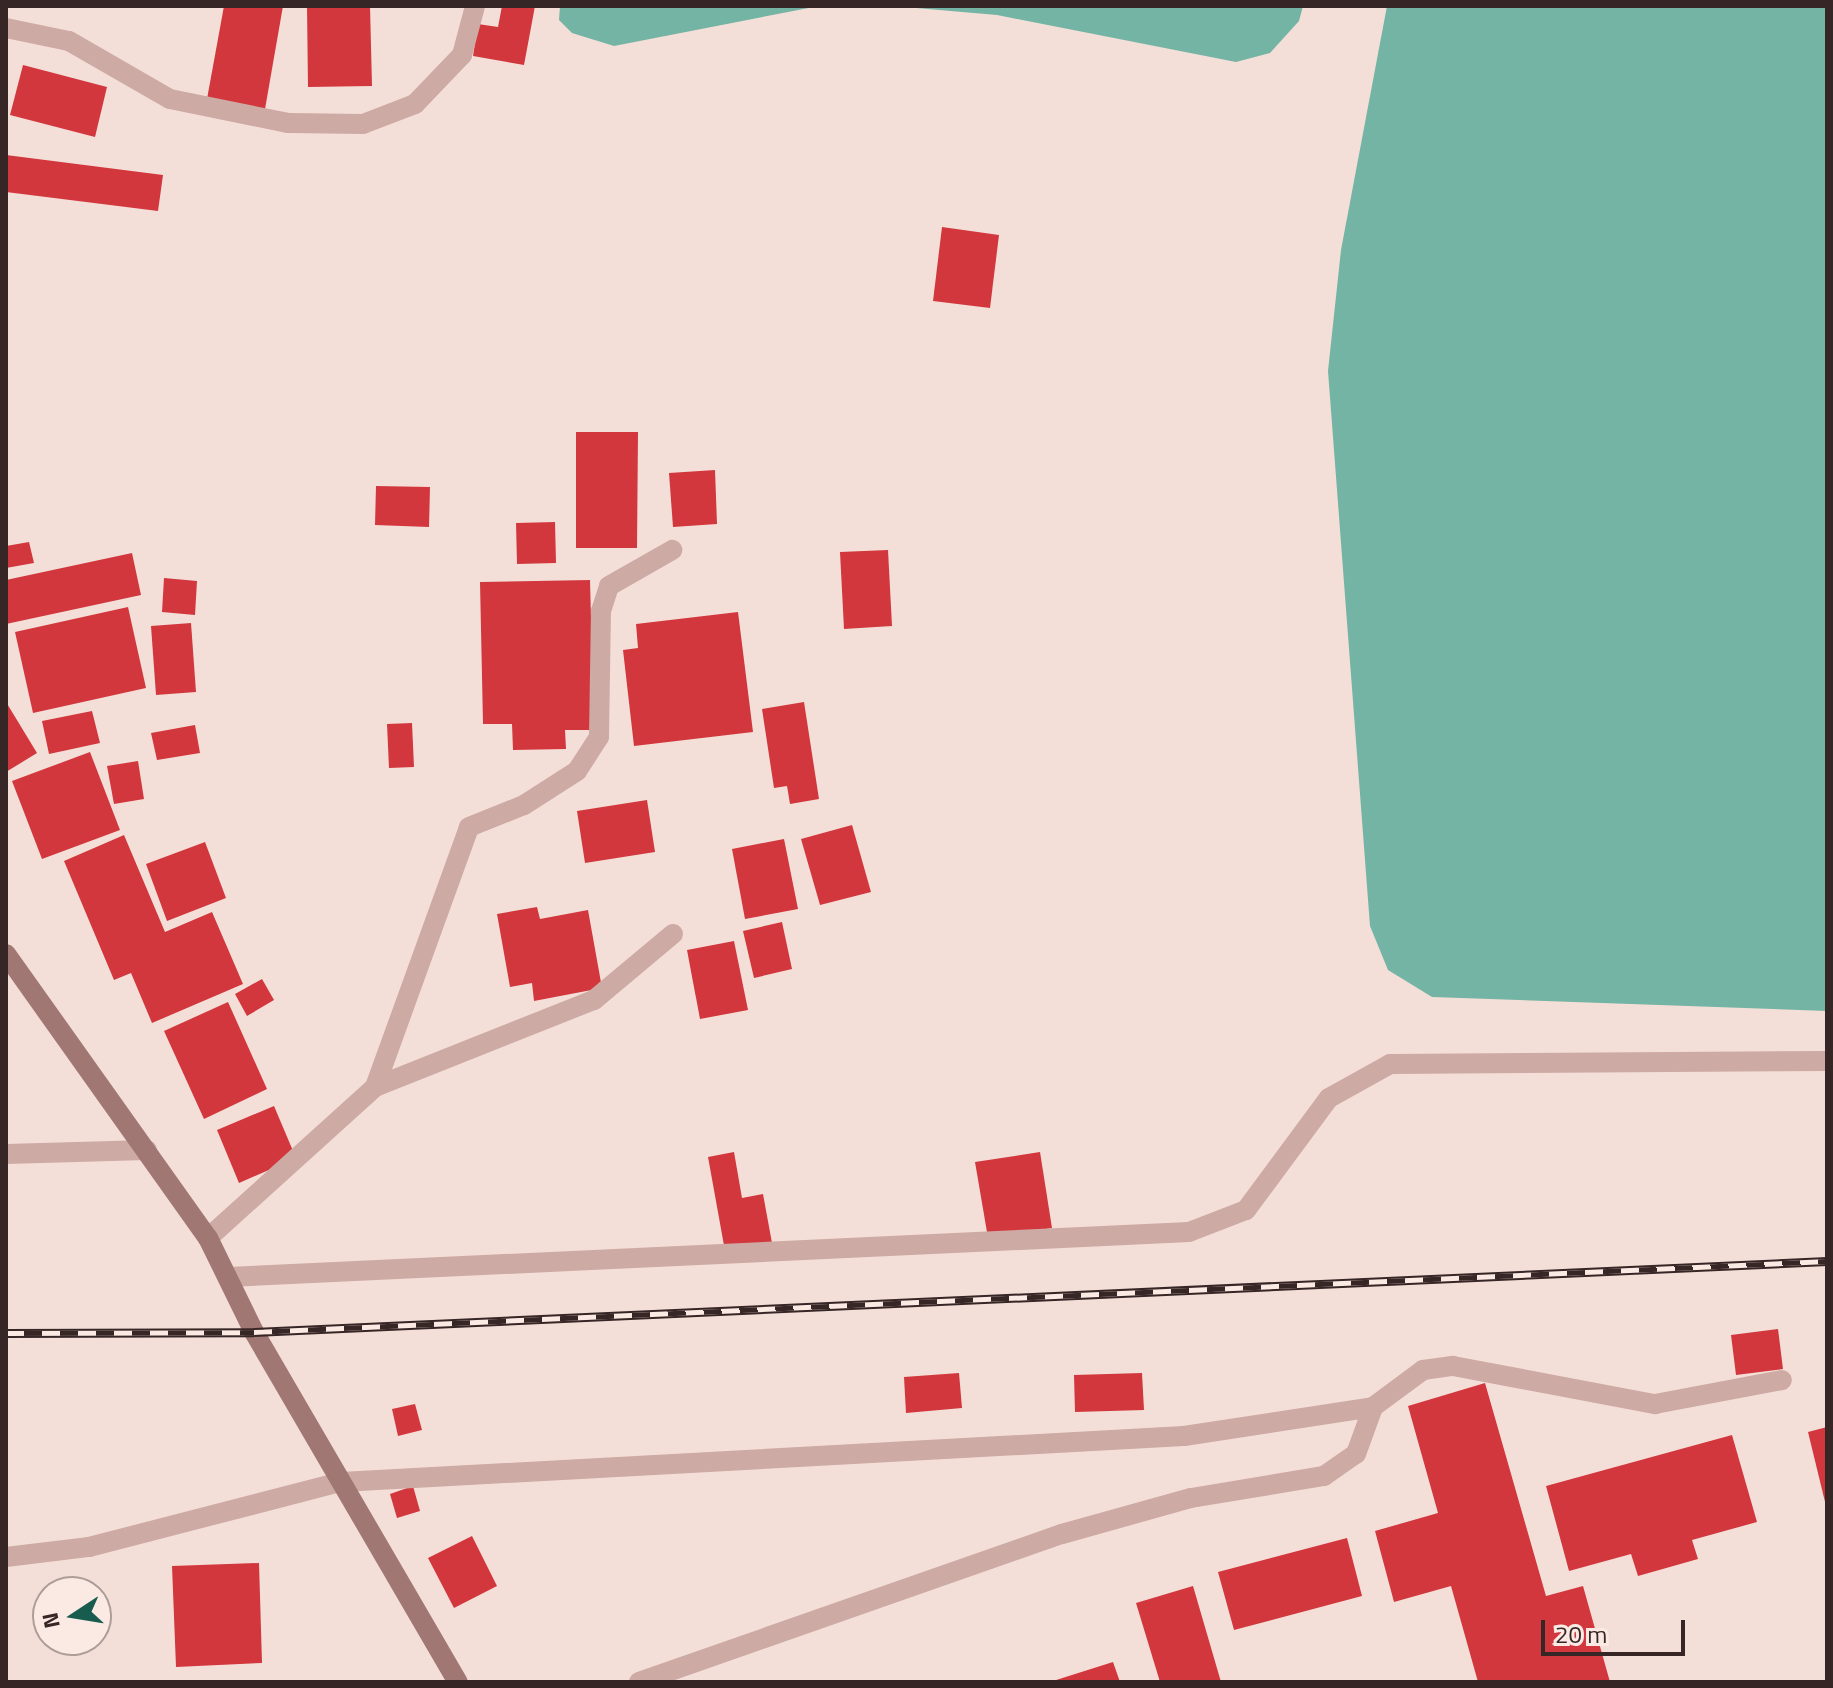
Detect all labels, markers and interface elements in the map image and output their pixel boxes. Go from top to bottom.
north arrow [32,1576,112,1656]
scale bar [1545,1604,1689,1654]
text: N [32,1610,69,1632]
text: 20 m [1555,1616,1607,1652]

